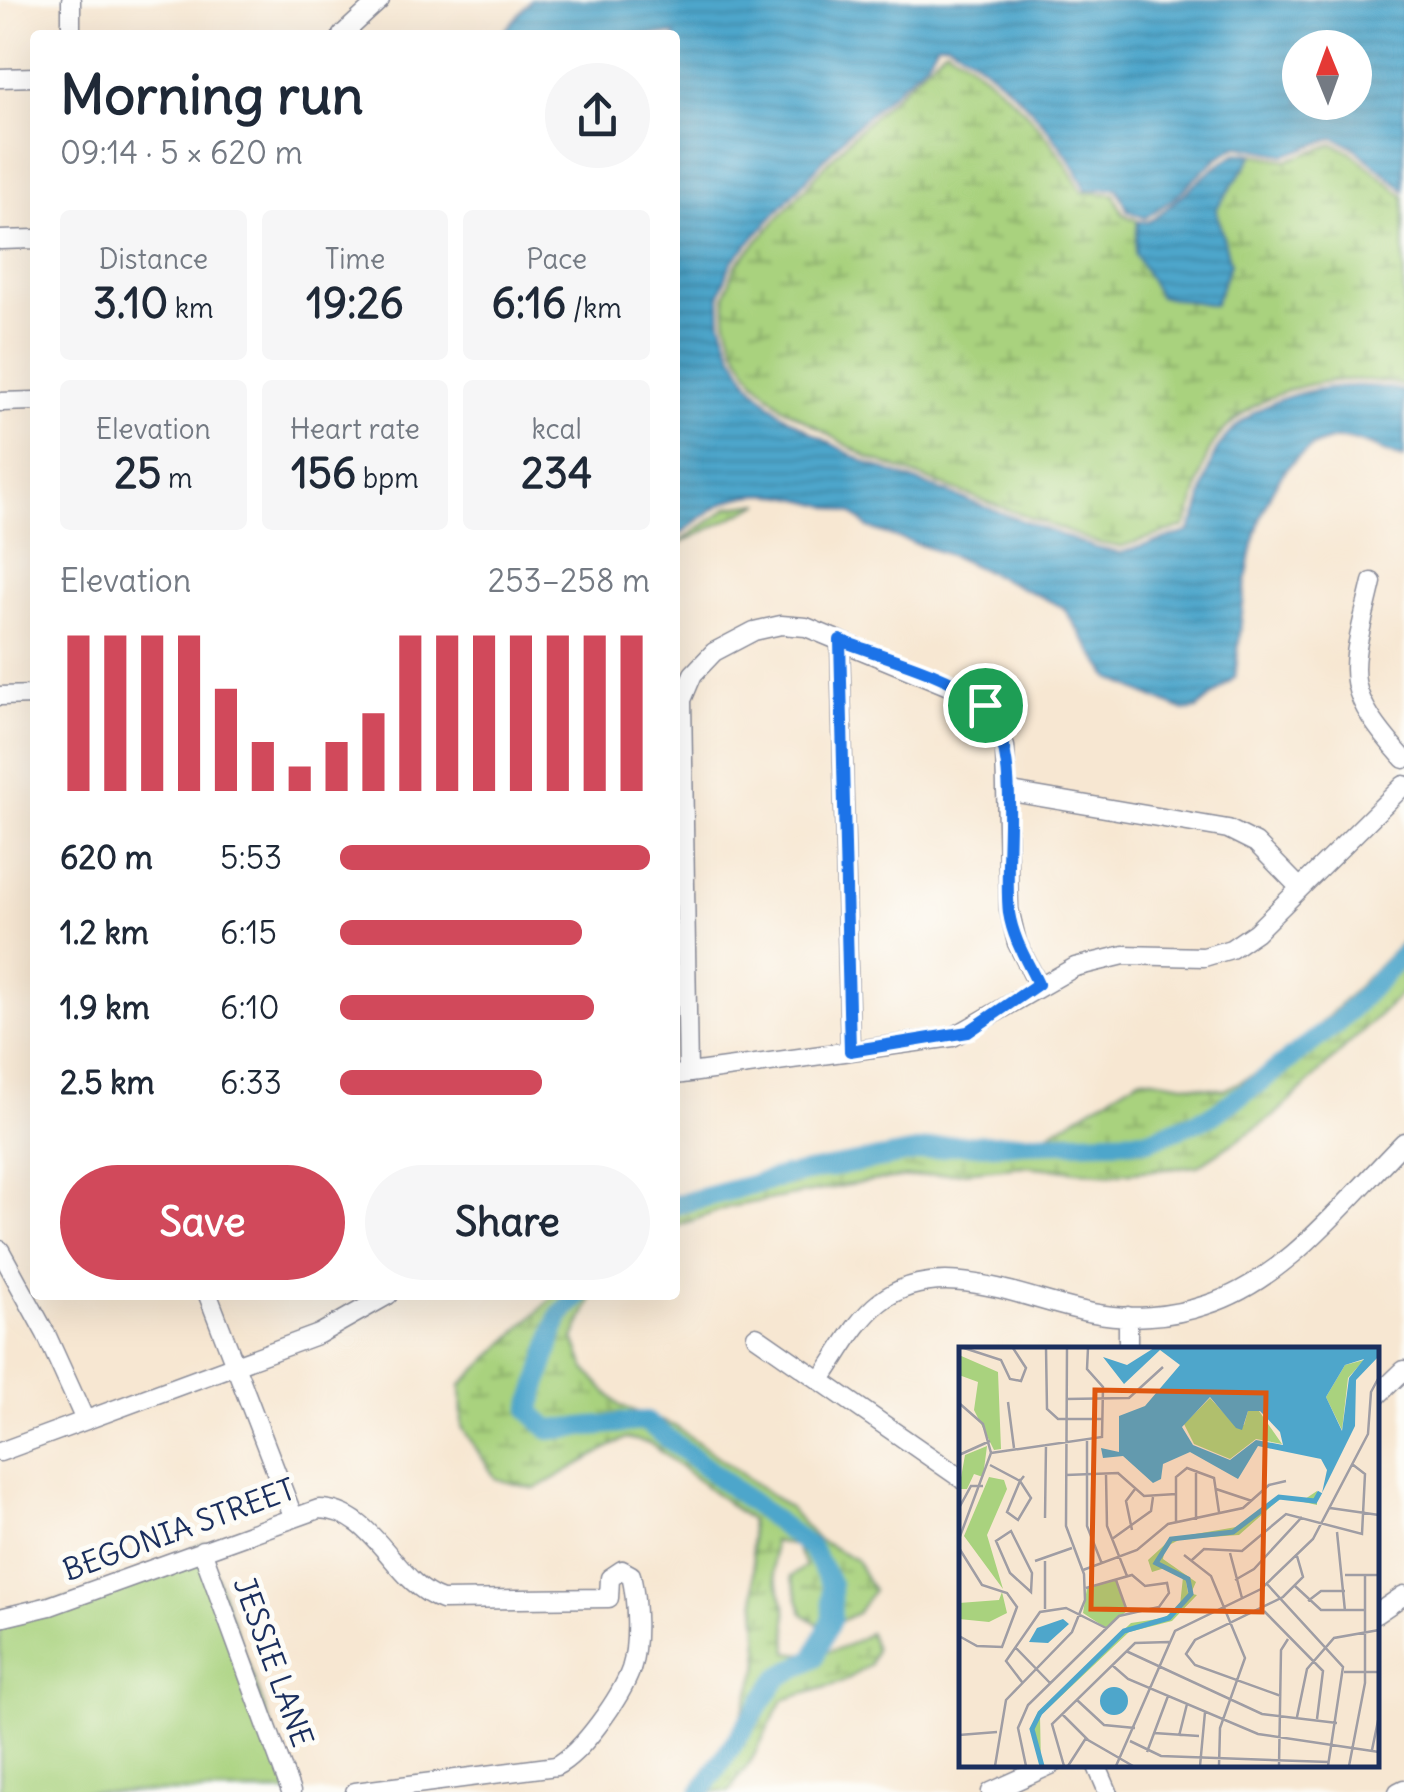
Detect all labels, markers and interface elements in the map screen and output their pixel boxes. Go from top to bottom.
north arrow [1282,30,1372,120]
map controls [1282,30,1372,120]
text: Morning run [60,60,364,129]
button: share [545,63,650,168]
text: 09:14 · 5 × 620 m [60,132,303,173]
text: Distance [99,241,208,277]
text: Time [325,241,385,277]
text: Pace [526,241,587,277]
text: 3.10 [93,277,168,329]
text: 19:26 [306,277,404,329]
text: 6:16 [492,277,566,329]
text: km [168,290,214,326]
text: /km [566,290,622,326]
text: Elevation [96,411,211,447]
text: Heart rate [290,411,420,447]
text: kcal [531,411,582,447]
text: 25 [114,447,161,499]
text: 156 [291,447,356,499]
text: 234 [521,447,592,499]
text: m [161,460,193,496]
text: bpm [356,460,419,496]
text: Elevation [60,560,191,601]
text: 253–258 m [488,560,650,601]
pin [943,663,1028,748]
icon: arrive [958,678,1013,733]
text: 620 m [60,837,153,878]
text: 5:53 [220,837,282,878]
text: 1.2 km [60,912,149,953]
text: 6:15 [220,912,277,953]
text: 1.9 km [60,987,150,1028]
text: 6:10 [220,987,279,1028]
text: 2.5 km [60,1062,155,1103]
text: 6:33 [220,1062,282,1103]
button: Save [60,1165,345,1280]
button: Share [365,1165,650,1280]
inset map [959,1347,1379,1767]
street label: BEGONIA STREET [57,1469,300,1589]
street label: JESSIE LANE [226,1571,322,1752]

